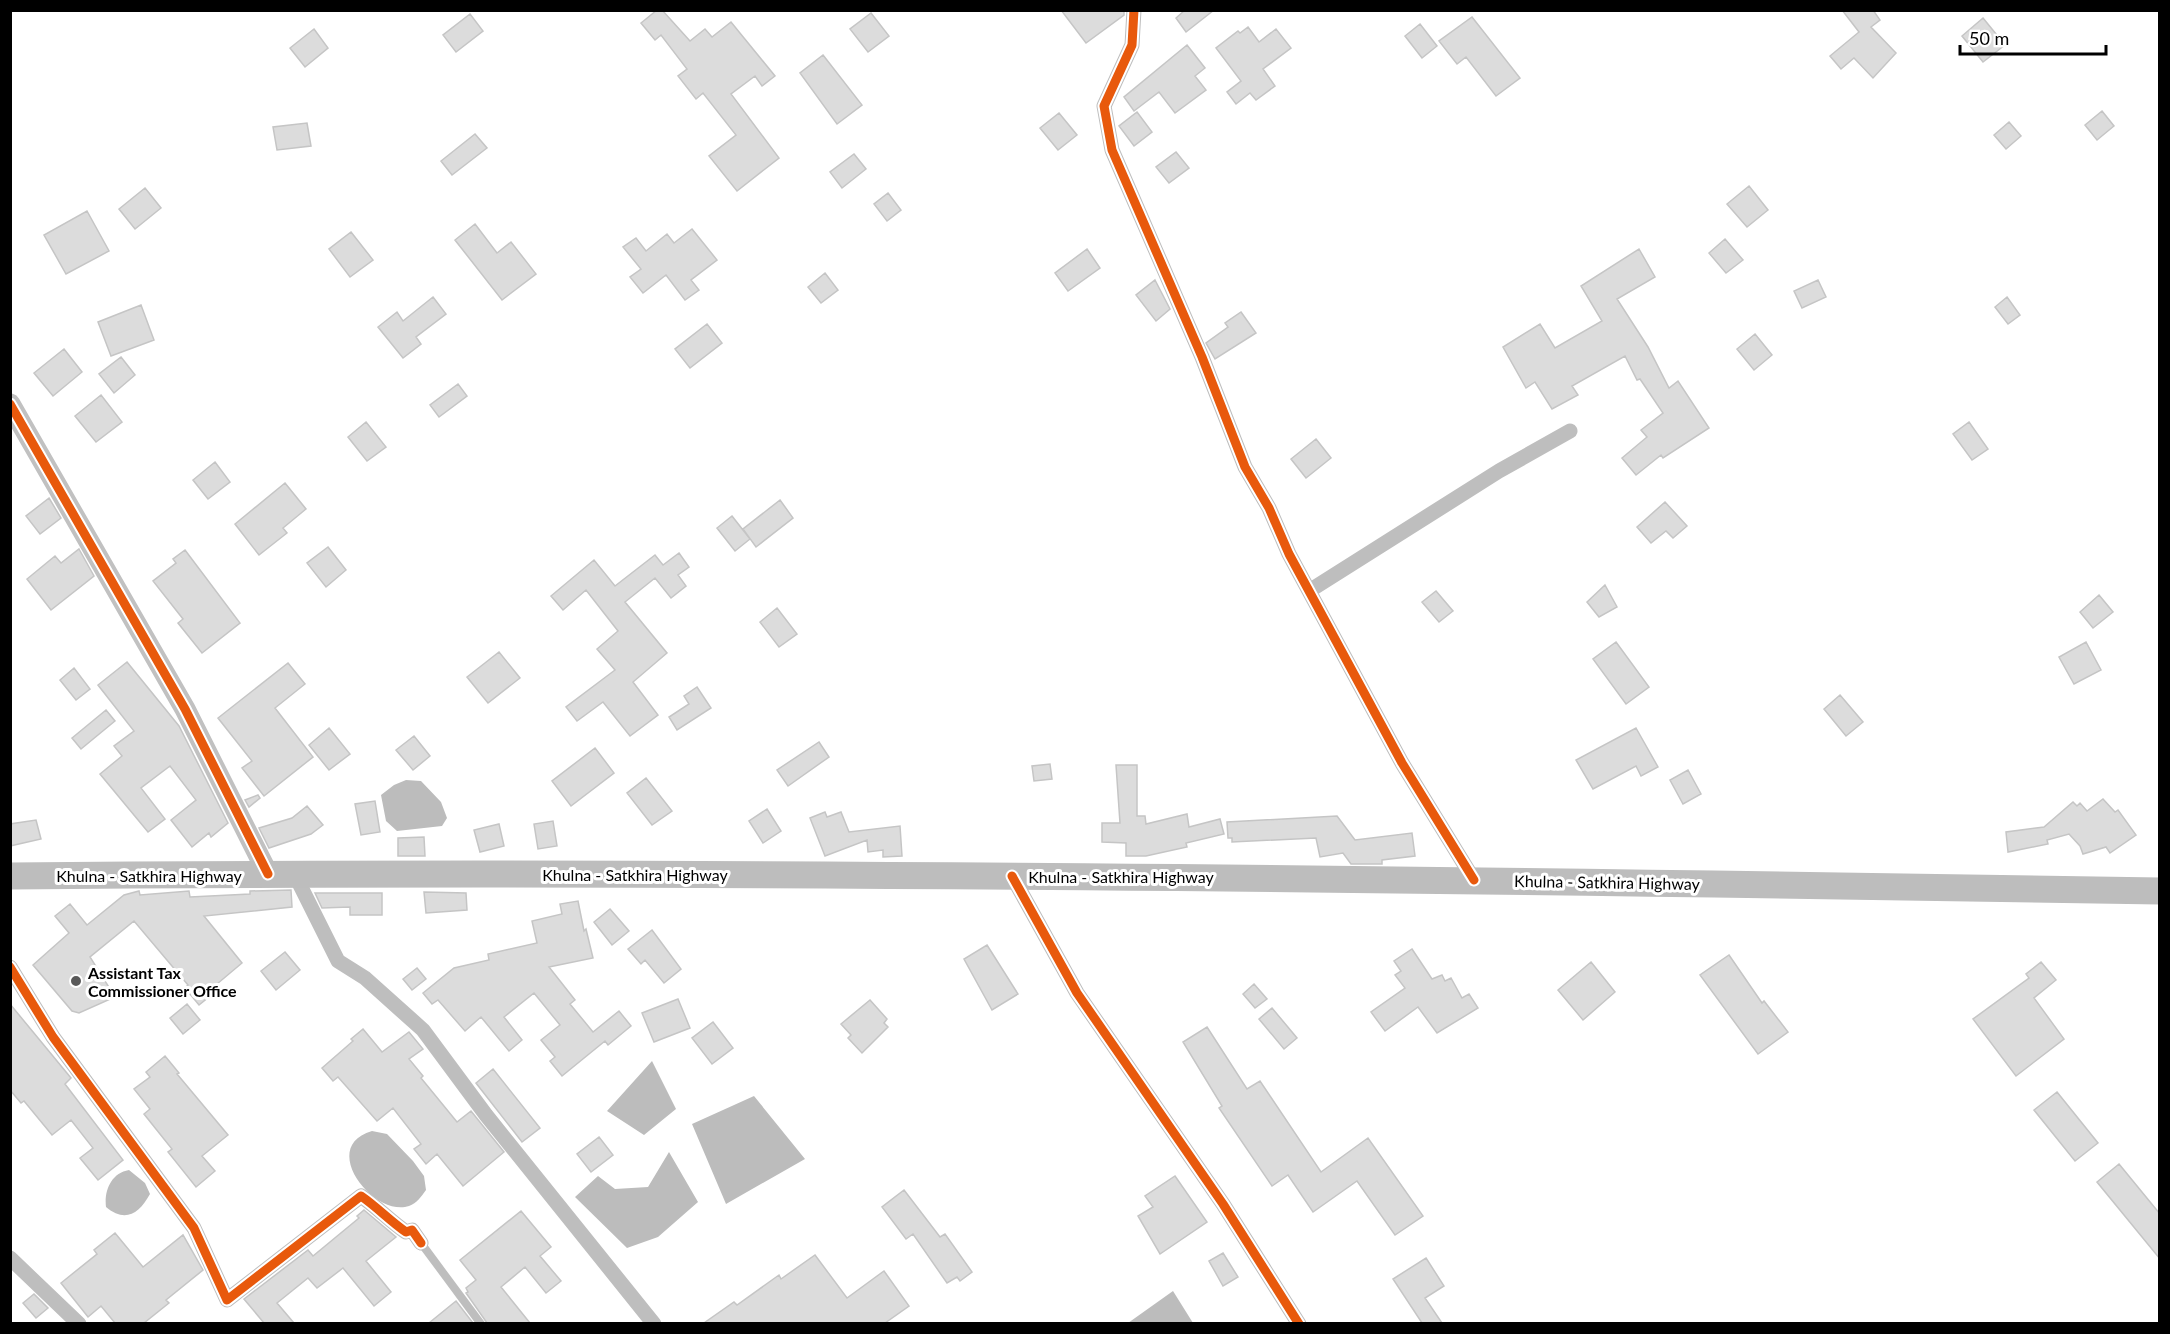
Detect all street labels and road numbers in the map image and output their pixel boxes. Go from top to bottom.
street label: Khulna - Satkhira Highway [542,865,729,884]
street label: Khulna - Satkhira Highway [56,866,243,885]
street label: Khulna - Satkhira Highway [1028,867,1215,886]
street label: Khulna - Satkhira Highway [1514,871,1701,893]

